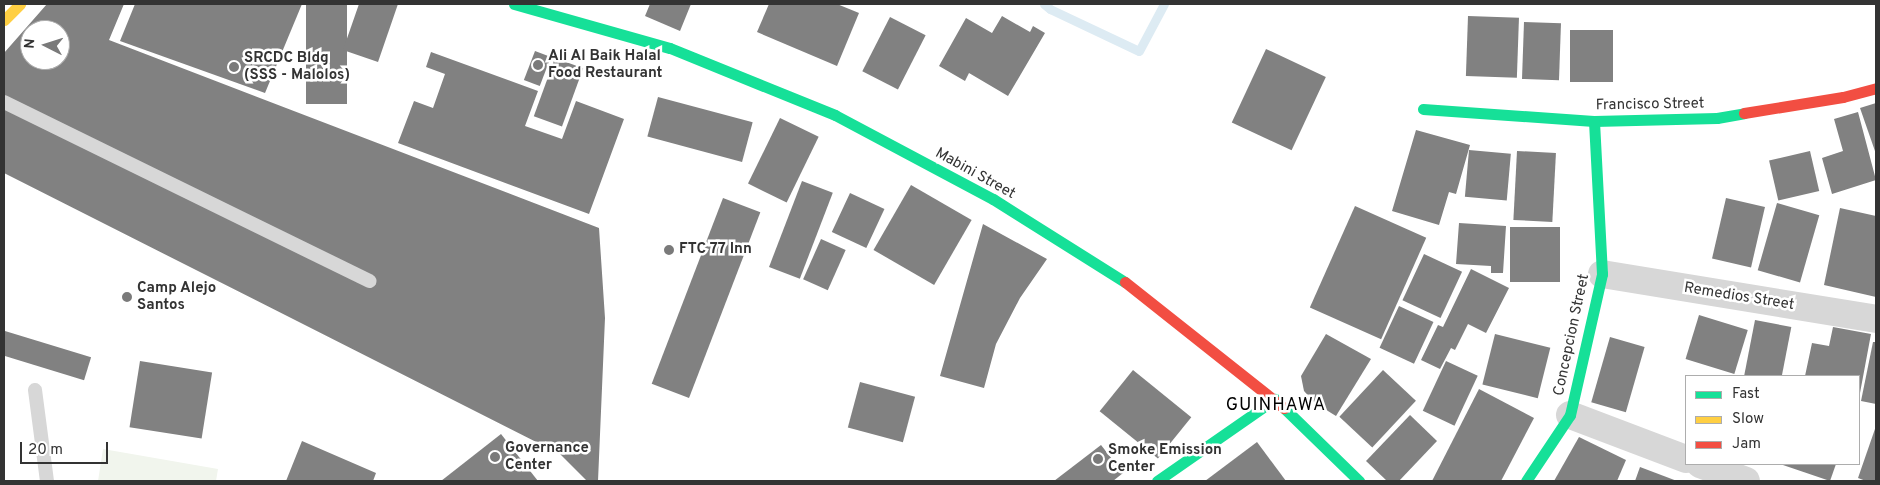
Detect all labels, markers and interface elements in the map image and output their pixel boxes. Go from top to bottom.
north arrow [20,20,70,70]
text: N [22,38,39,49]
place label: Ali Al Baik Halal Food Restaurant [548,47,662,82]
place label: SRCDC Bldg (SSS - Malolos) [244,49,350,84]
marker: Ali Al Baik Halal Food Restaurant [532,59,544,71]
marker: SRCDC Bldg (SSS - Malolos) [228,61,240,73]
street label: Francisco Street [1596,95,1704,115]
street label: Mabini Street [932,145,1018,203]
place label: FTC 77 Inn [679,241,752,259]
marker: FTC 77 Inn [663,244,675,256]
street label: Concepcion Street [1550,272,1594,398]
place label: Camp Alejo Santos [137,279,217,314]
street label: Remedios Street [1683,279,1795,315]
marker: Camp Alejo Santos [121,291,133,303]
legend [1685,375,1860,465]
text: Fast [1732,385,1760,404]
district label: GUINHAWA [1225,395,1327,417]
text: Slow [1732,410,1764,429]
scale bar [22,432,110,464]
text: Jam [1732,435,1761,454]
place label: Governance Center [505,439,589,474]
text: 20 m [28,441,63,460]
place label: Smoke Emission Center [1108,441,1222,476]
marker: Governance Center [489,451,501,463]
marker: Smoke Emission Center [1092,453,1104,465]

